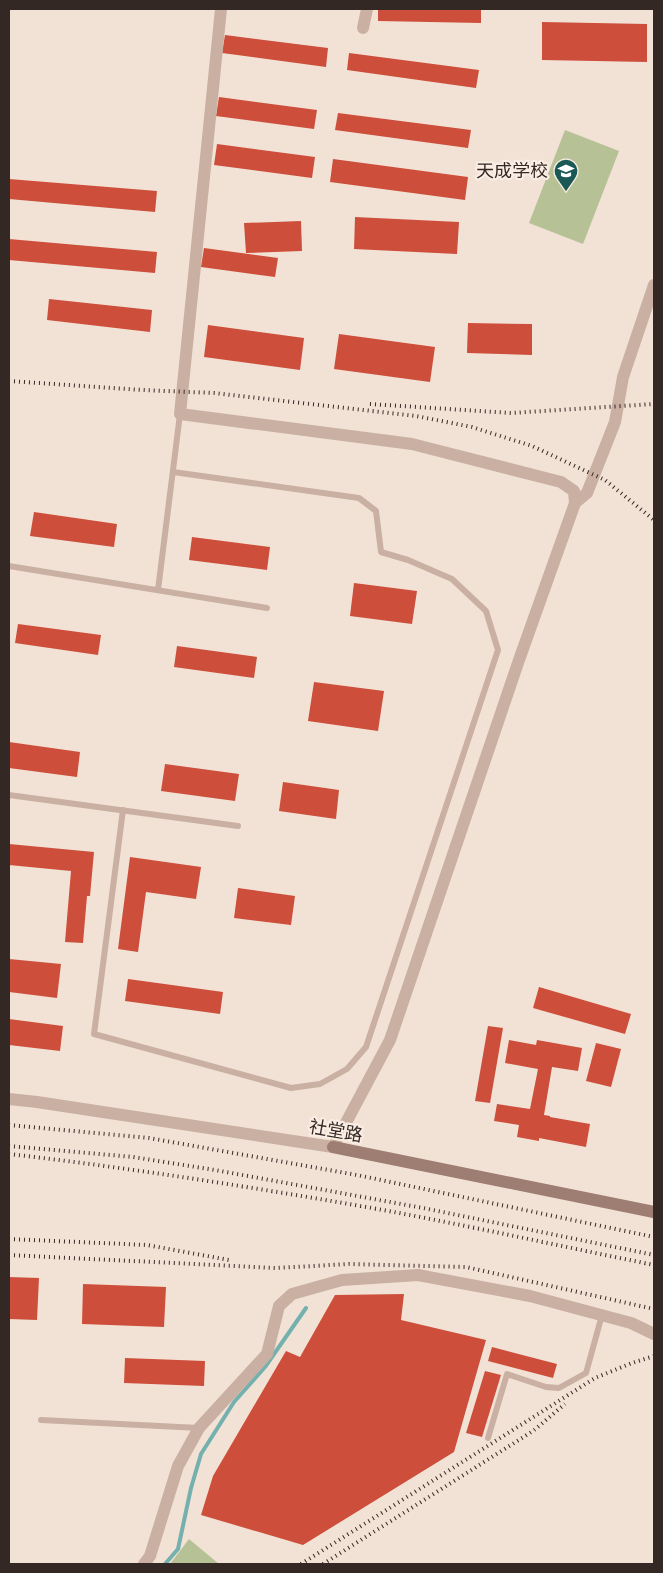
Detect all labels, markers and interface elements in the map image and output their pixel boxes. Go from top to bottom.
school or university icon: 天成学校 [553,158,579,192]
place label: 天成学校 [476,159,548,182]
street label: 社堂路 [308,1114,365,1147]

